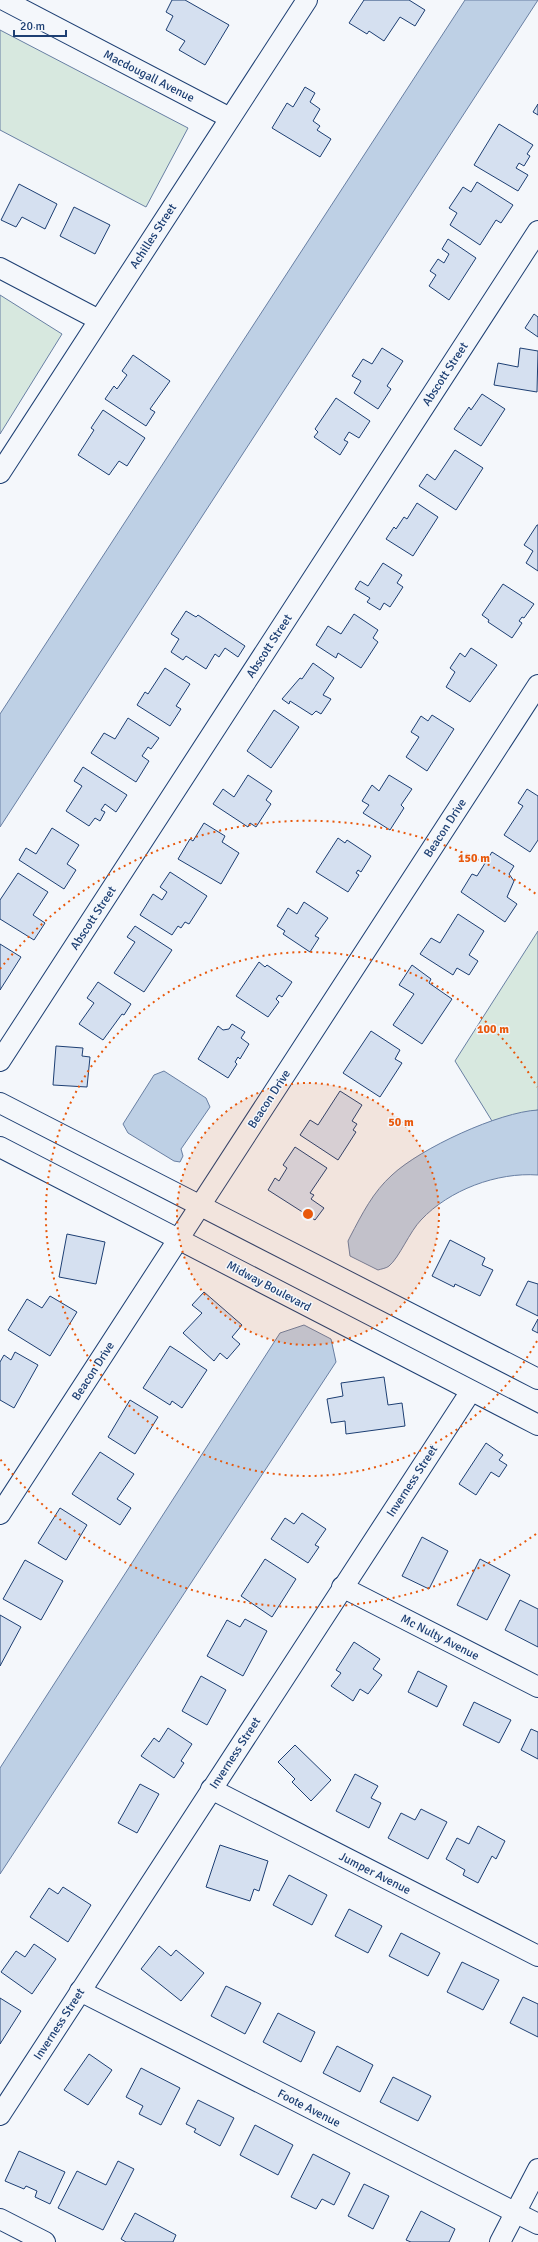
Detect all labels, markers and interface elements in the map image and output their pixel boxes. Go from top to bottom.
scale bar [14,12,66,38]
text: 20 m [20,19,45,34]
street label: Macdougall Avenue [101,47,197,106]
street label: Achilles Street [127,201,180,272]
street label: Abscott Street [419,340,472,409]
street label: Abscott Street [243,612,296,681]
street label: Beacon Drive [421,796,470,861]
text: 150 m [458,851,490,866]
street label: Abscott Street [67,884,120,953]
text: 100 m [477,1022,509,1037]
street label: Beacon Drive [245,1067,294,1132]
text: 50 m [388,1115,414,1130]
centre of rings [301,1207,315,1221]
street label: Midway Boulevard [224,1258,314,1315]
street label: Beacon Drive [69,1339,118,1404]
street label: Inverness Street [384,1443,441,1520]
street label: Mc Nulty Avenue [398,1611,482,1664]
street label: Inverness Street [207,1715,264,1792]
street label: Jumper Avenue [336,1849,413,1898]
street label: Inverness Street [31,1986,88,2063]
street label: Foote Avenue [275,2086,343,2131]

